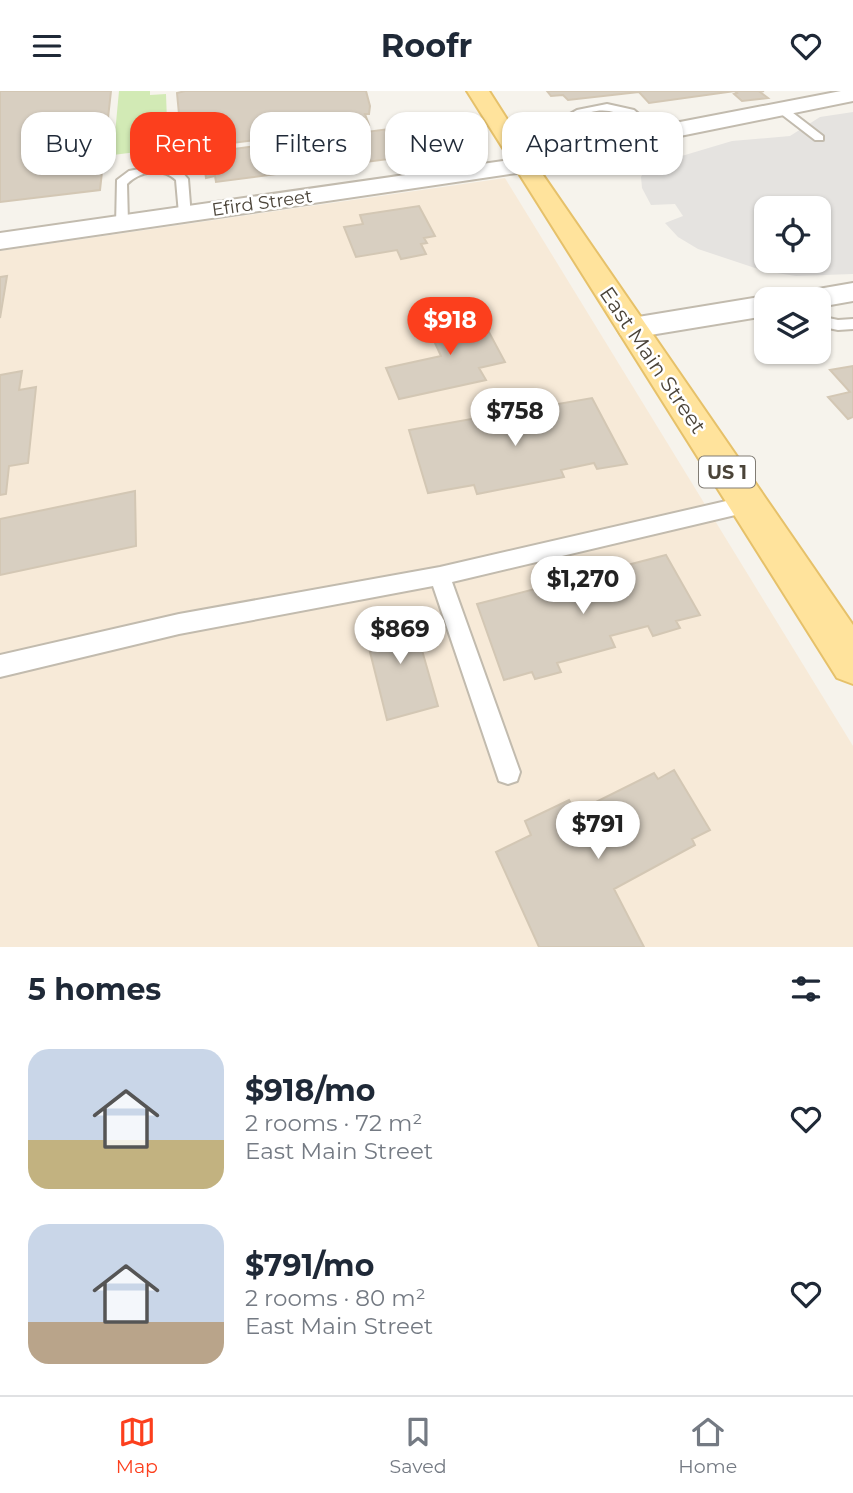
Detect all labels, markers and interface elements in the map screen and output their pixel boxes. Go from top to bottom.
text: Roofr [381,26,472,65]
icon: menu [28,27,66,65]
icon: heart [787,27,825,65]
chip: Buy [21,112,116,175]
chip: Rent [130,112,236,175]
chip: Filters [250,112,371,175]
chip: New [385,112,488,175]
chip: Apartment [502,112,683,175]
street label: Efird Street [210,185,314,221]
map controls [754,196,831,364]
button: locate [754,196,831,273]
street label: East Main Street [595,282,711,438]
button: layers [754,287,831,364]
pin: $918 [409,297,491,357]
text: $918 [423,306,477,334]
pin: $758 [474,389,556,448]
text: $758 [486,397,544,425]
road number: US 1 [699,457,755,487]
pin: $1,270 [526,557,640,616]
text: $1,270 [547,565,619,593]
pin: $869 [359,607,441,666]
text: $869 [370,615,430,643]
pin: $791 [557,801,639,861]
text: $791 [572,810,624,838]
icon: filters [787,970,825,1008]
text: 5 homes [28,971,161,1008]
text: $918/mo [245,1072,375,1109]
icon: home [84,1077,168,1161]
icon: heart [787,1100,825,1138]
text: 2 rooms · 72 m² [245,1109,422,1137]
text: East Main Street [245,1137,433,1165]
text: $791/mo [245,1247,374,1284]
icon: home [84,1252,168,1336]
icon: heart [787,1275,825,1313]
text: 2 rooms · 80 m² [245,1284,426,1312]
text: East Main Street [245,1312,433,1340]
tab: Map [116,1413,158,1478]
tab: Saved [390,1413,447,1478]
tab: Home [678,1413,737,1478]

